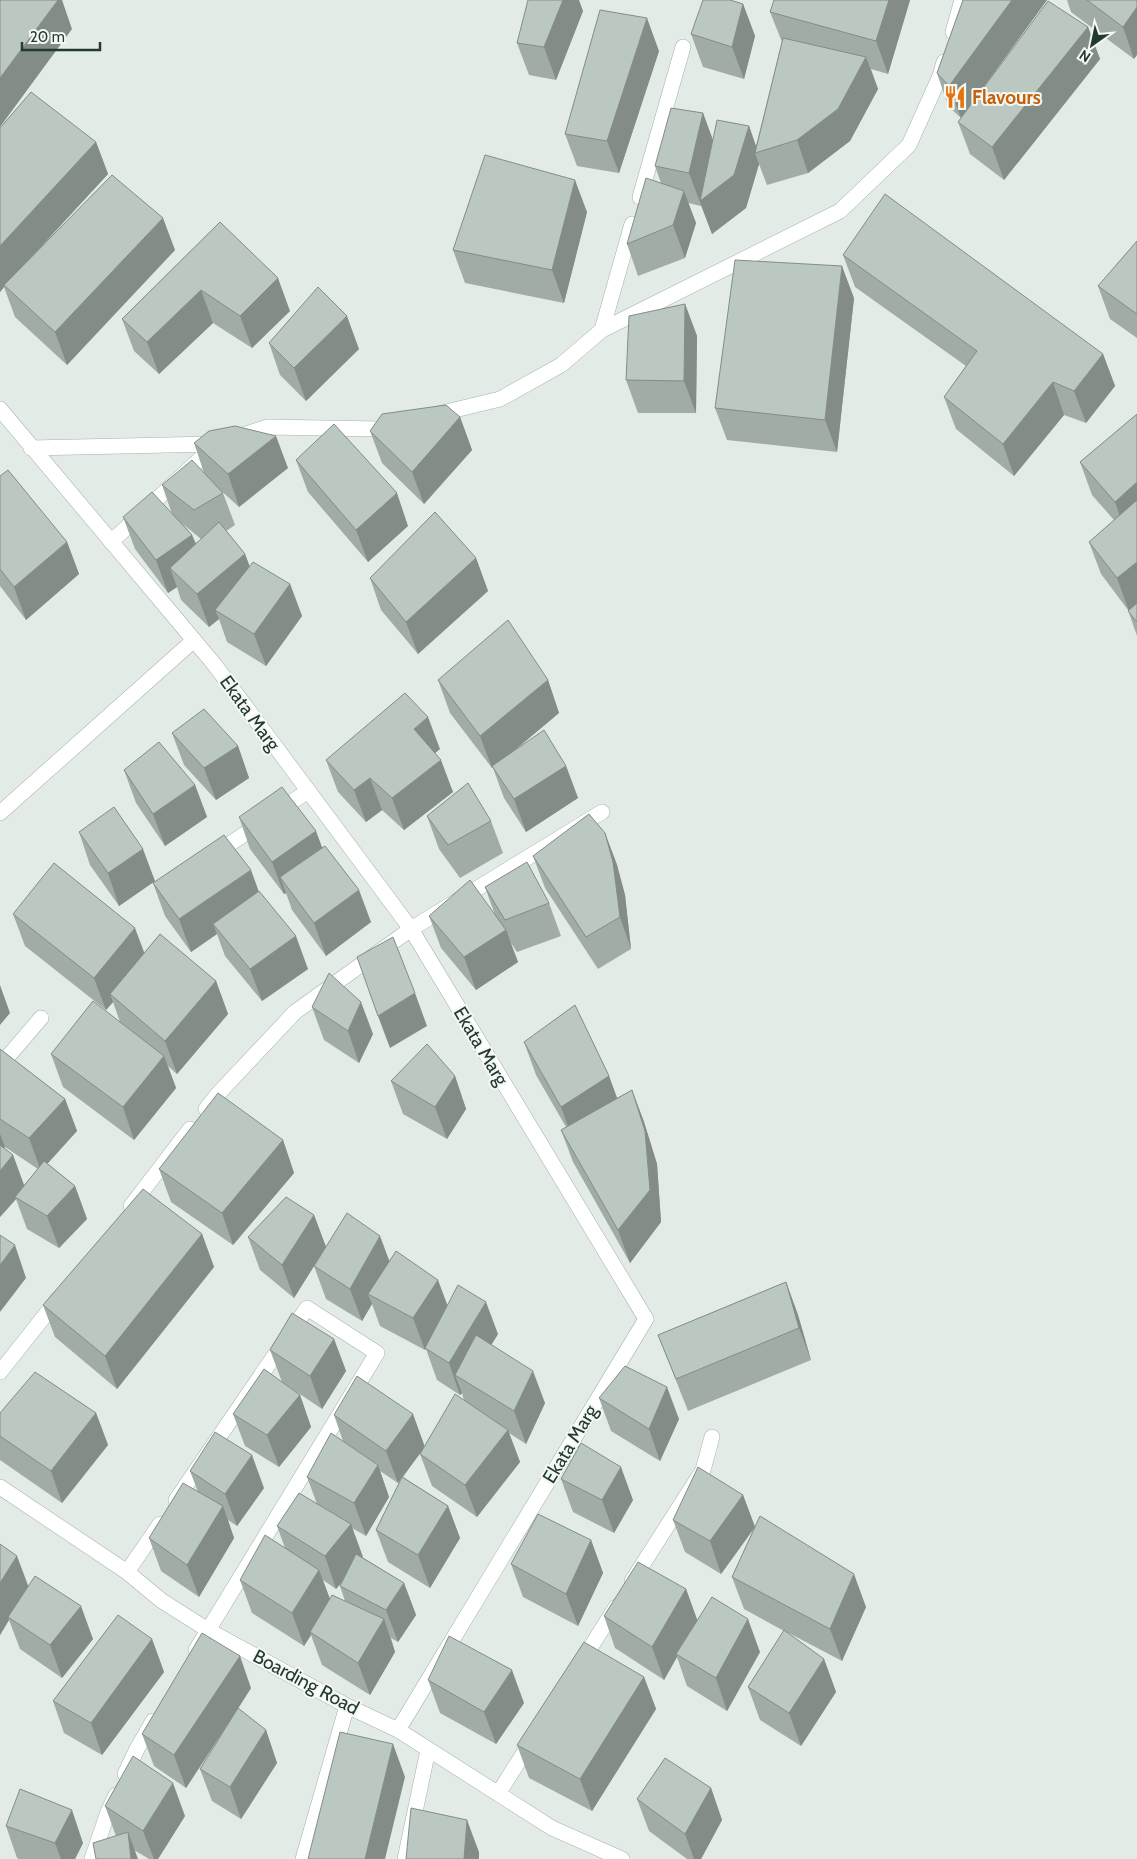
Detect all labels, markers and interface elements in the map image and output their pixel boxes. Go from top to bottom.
scale bar [22,20,100,52]
north arrow [1067,20,1117,70]
text: 20 m [30,28,65,46]
text: N [1076,46,1094,66]
restaurant icon: Flavours [942,84,968,110]
place label: Flavours [972,86,1041,109]
street label: Ekata Marg [215,671,285,756]
street label: Ekata Marg [449,1003,514,1090]
street label: Ekata Marg [538,1400,603,1487]
street label: Boarding Road [249,1644,363,1720]

